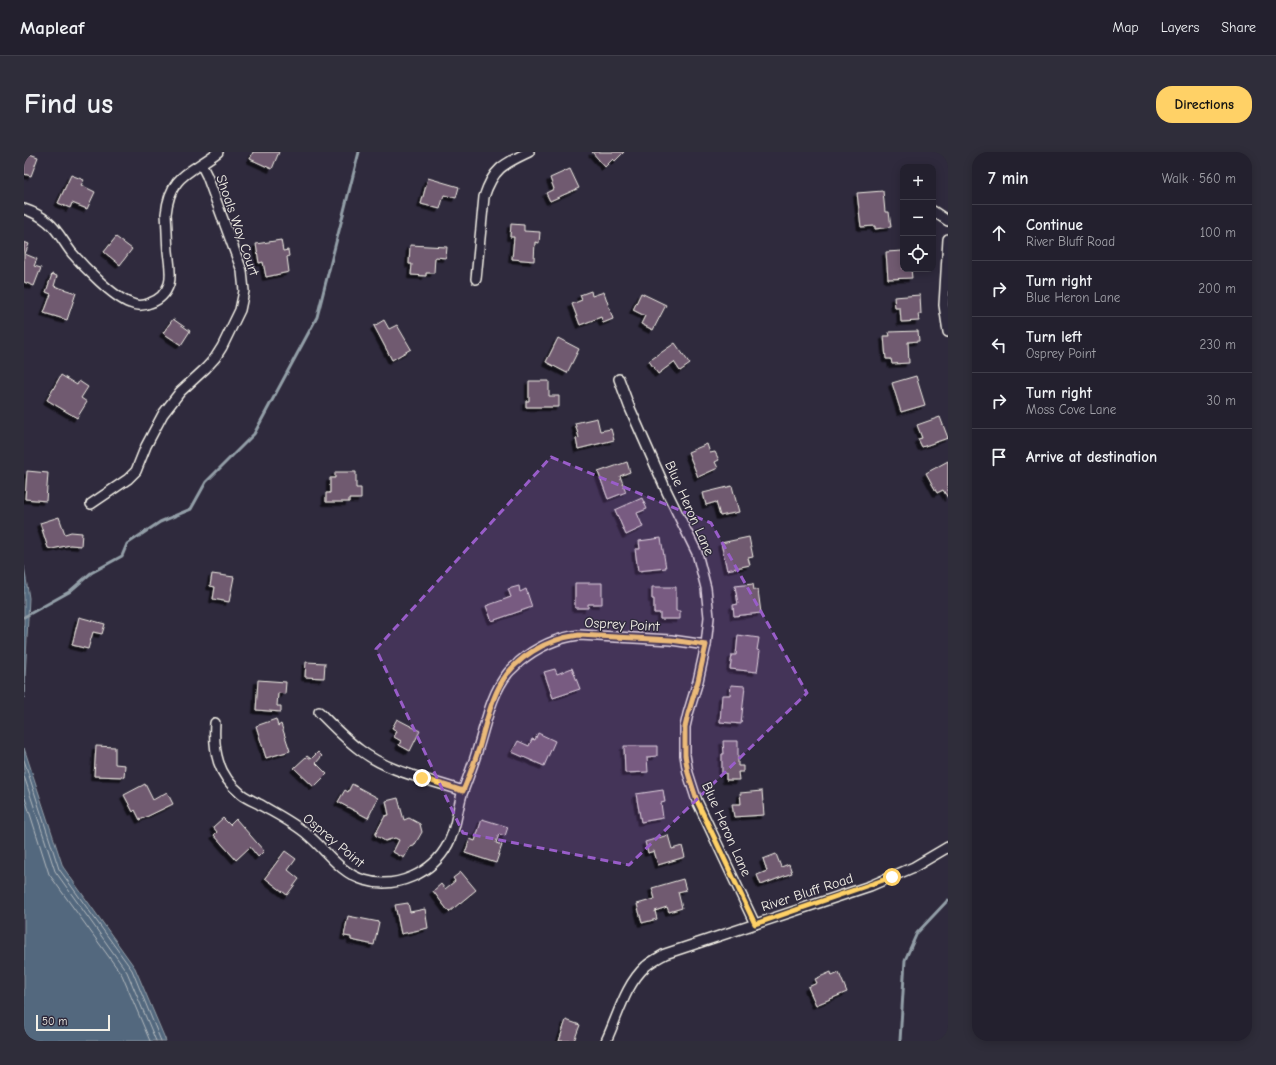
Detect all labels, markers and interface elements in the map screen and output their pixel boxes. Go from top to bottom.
text: Mapleaf [20,17,84,39]
text: Map [1112,19,1139,36]
text: Layers [1161,19,1199,36]
text: Share [1221,19,1256,36]
button: Directions [1156,86,1252,123]
text: Find us [24,88,113,120]
map controls [900,164,936,272]
button: + [900,164,936,200]
text: 7 min [988,169,1029,188]
text: Walk · 560 m [1162,171,1236,186]
street label: Shoals Way Court [212,173,263,279]
button: − [900,200,936,236]
text: Continue [1026,216,1083,234]
icon: ahead [988,222,1010,244]
text: 100 m [1200,225,1236,240]
text: River Bluff Road [1026,234,1115,249]
button: locate [900,236,936,272]
text: Turn right [1026,272,1092,290]
icon: right [988,278,1010,300]
text: 200 m [1198,281,1236,296]
text: Blue Heron Lane [1026,290,1120,305]
text: Turn left [1026,328,1082,346]
icon: left [988,334,1010,356]
text: 230 m [1200,337,1236,352]
text: Osprey Point [1026,346,1096,361]
text: Turn right [1026,384,1092,402]
icon: right [988,390,1010,412]
text: 30 m [1206,393,1236,408]
text: Moss Cove Lane [1026,402,1116,417]
icon: arrive [988,446,1010,468]
text: Arrive at destination [1026,448,1157,466]
street label: Blue Heron Lane [661,458,718,558]
street label: Osprey Point [584,614,661,635]
route end [413,769,431,787]
street label: Blue Heron Lane [698,779,755,879]
street label: Osprey Point [299,810,369,872]
route start [883,868,901,886]
street label: River Bluff Road [759,870,855,915]
scale bar [36,1013,110,1032]
text: 50 m [42,1015,67,1028]

